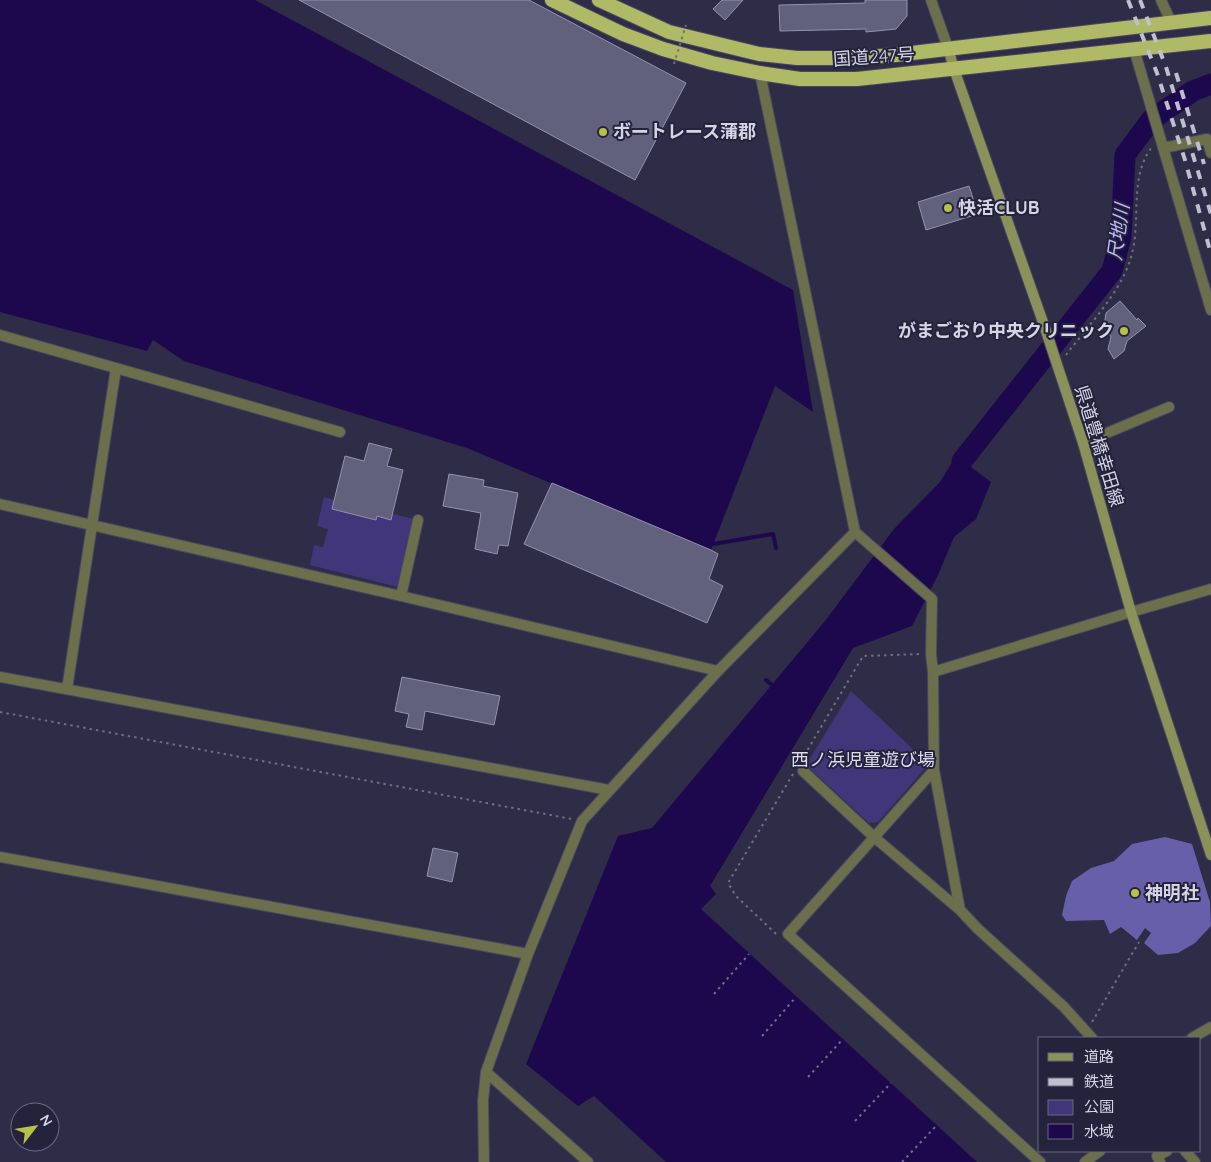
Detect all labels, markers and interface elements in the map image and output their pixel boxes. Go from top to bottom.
street label: 国道247号 [832,42,916,71]
place label: ボートレース蒲郡 [613,120,756,143]
marker: ボートレース蒲郡 [597,126,609,138]
place label: 快活CLUB [958,196,1040,219]
water label: 尺地川 [1102,200,1134,262]
marker: 快活CLUB [942,202,954,214]
place label: がまごおり中央クリニック [898,319,1114,342]
marker: がまごおり中央クリニック [1118,325,1130,337]
street label: 県道豊橋幸田線 [1070,382,1129,509]
park label: 西ノ浜児童遊び場 [791,748,935,771]
place label: 神明社 [1145,881,1199,904]
marker: 神明社 [1129,887,1141,899]
legend [1038,1037,1201,1152]
text: 道路 [1084,1047,1114,1066]
text: 鉄道 [1084,1072,1114,1091]
text: 公園 [1084,1097,1114,1116]
north arrow [10,1102,60,1152]
text: N [36,1111,57,1129]
text: 水域 [1084,1122,1114,1141]

